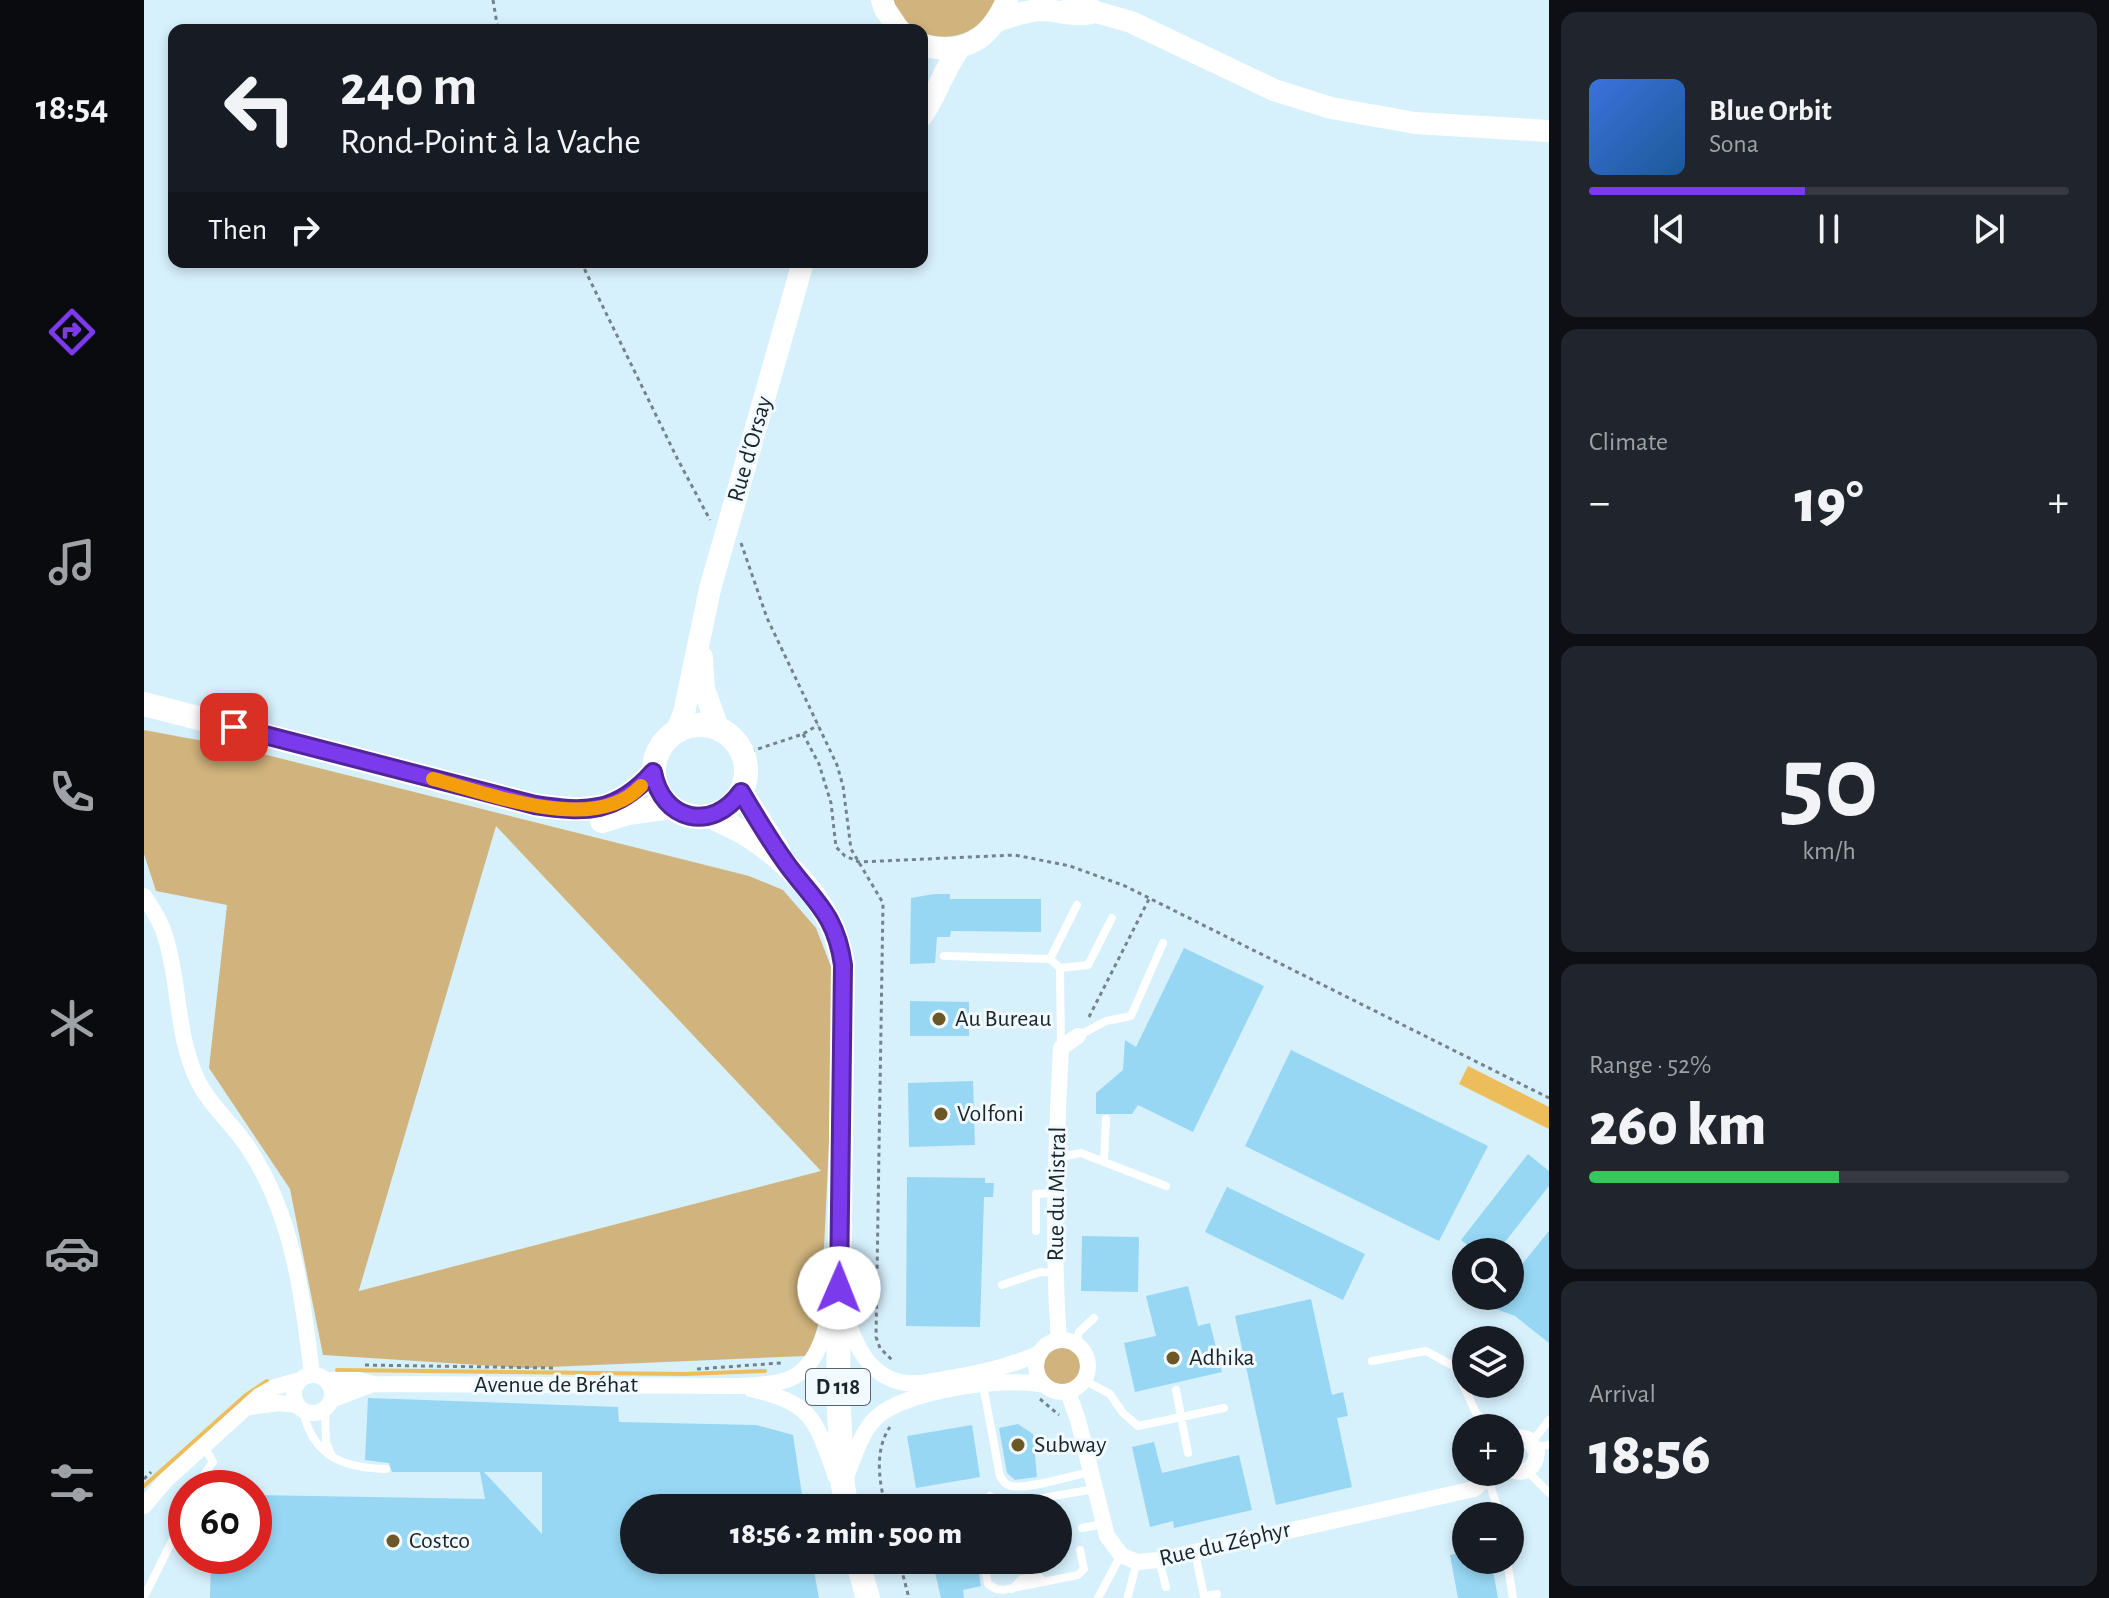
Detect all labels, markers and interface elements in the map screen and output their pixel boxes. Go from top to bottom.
icon: left [208,56,312,160]
text: 240 m [340,59,477,115]
text: 18:54 [36,90,108,126]
text: Blue Orbit [1709,96,1832,126]
text: Rond-Point à la Vache [340,124,641,160]
text: Sona [1709,131,1759,157]
icon: previous [1647,207,1691,251]
icon: pause [1807,207,1851,251]
icon: next [1967,207,2011,251]
icon: right [283,208,327,252]
text: Then [208,215,267,245]
icon: directions [44,304,100,360]
street label: Rue d'Orsay [723,393,777,505]
text: Climate [1589,429,1668,455]
text: 19° [1795,473,1863,533]
text: − [1589,481,1610,525]
text: + [2048,481,2069,525]
icon: music [44,534,100,590]
pin [200,693,268,761]
icon: arrive [212,705,256,749]
text: 50 [1779,732,1879,836]
icon: phone [44,764,100,820]
text: km/h [1802,838,1856,864]
icon: climate [44,995,100,1051]
place label: Au Bureau [955,1007,1052,1031]
marker: Au Bureau [930,1010,948,1028]
text: Range · 52% [1589,1052,1711,1078]
text: 260 km [1589,1096,1766,1156]
place label: Volfoni [957,1102,1024,1126]
marker: Volfoni [932,1105,950,1123]
street label: Rue du Mistral [1044,1127,1070,1261]
icon: car [44,1225,100,1281]
map controls [1452,1238,1524,1574]
button: search [1452,1238,1524,1310]
position arrow [797,1246,881,1330]
button: layers [1452,1326,1524,1398]
place label: Adhika [1189,1346,1255,1370]
marker: Adhika [1164,1349,1182,1367]
road number: D 118 [806,1369,870,1405]
street label: Avenue de Bréhat [474,1373,638,1397]
text: Arrival [1589,1381,1656,1407]
button: + [1452,1414,1524,1486]
text: 18:56 [1589,1425,1711,1485]
place label: Subway [1034,1433,1106,1457]
marker: Subway [1009,1436,1027,1454]
icon: filters [44,1455,100,1511]
speed limit sign: 60 [168,1470,272,1574]
button: − [1452,1502,1524,1574]
street label: Rue du Zéphyr [1157,1517,1293,1571]
text: 18:56 · 2 min · 500 m [730,1519,962,1549]
place label: Costco [409,1529,470,1553]
marker: Costco [384,1532,402,1550]

